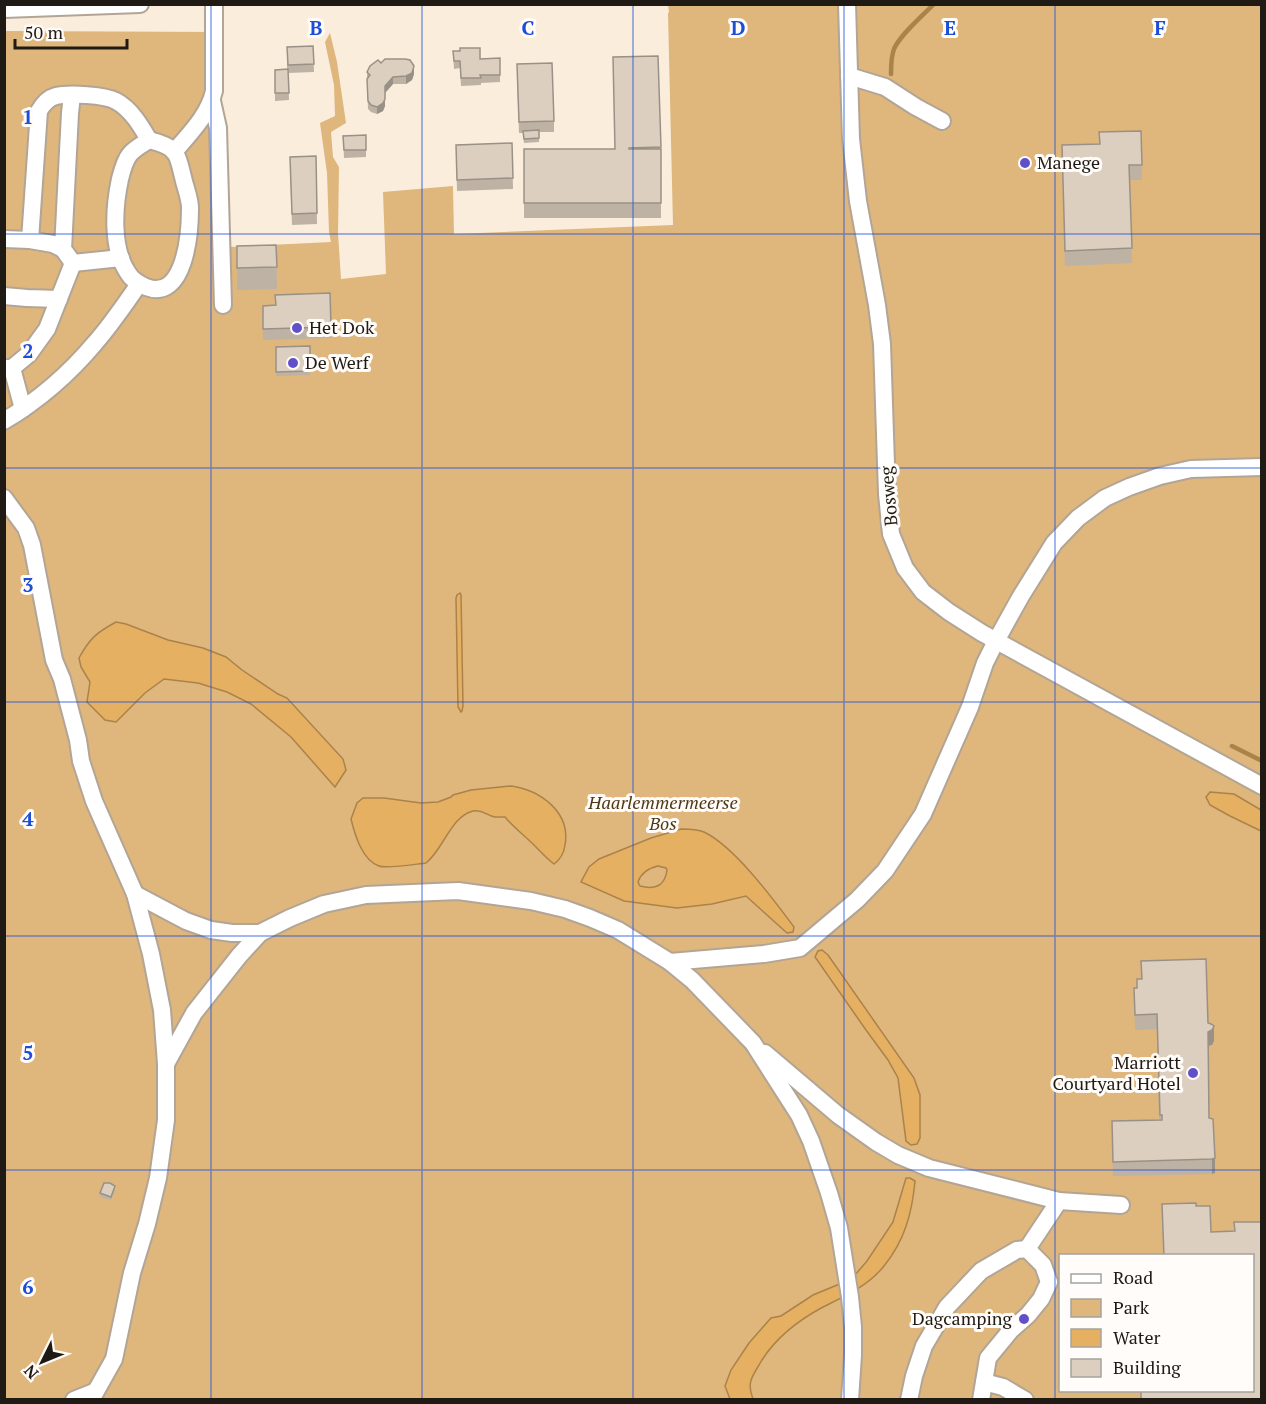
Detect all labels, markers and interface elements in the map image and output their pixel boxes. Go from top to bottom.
scale bar [15,12,128,50]
text: B [310,14,323,41]
text: C [521,14,535,41]
text: D [731,14,745,41]
text: E [944,14,956,41]
text: F [1154,14,1166,41]
text: 50 m [24,20,64,44]
text: 1 [22,103,34,130]
place label: Manege [1037,150,1100,174]
marker: Manege [1018,156,1032,170]
place label: Het Dok [309,315,375,339]
marker: Het Dok [290,321,304,335]
text: 2 [22,337,34,364]
place label: De Werf [305,350,371,374]
marker: De Werf [286,356,300,370]
street label: Bosweg [873,465,903,527]
text: 3 [22,571,34,598]
park label: Haarlemmermeerse Bos [587,790,738,835]
text: 4 [22,805,34,832]
text: 5 [22,1039,34,1066]
place label: Marriott Courtyard Hotel [1053,1050,1181,1095]
marker: Marriott Courtyard Hotel [1186,1066,1200,1080]
legend [1059,1254,1254,1392]
text: Road [1113,1265,1153,1289]
text: 6 [22,1273,34,1300]
text: Park [1113,1295,1150,1319]
place label: Dagcamping [912,1306,1013,1330]
marker: Dagcamping [1017,1312,1031,1326]
text: Water [1113,1325,1160,1349]
north arrow [12,1332,72,1392]
text: Building [1113,1355,1181,1379]
text: N [19,1360,43,1384]

